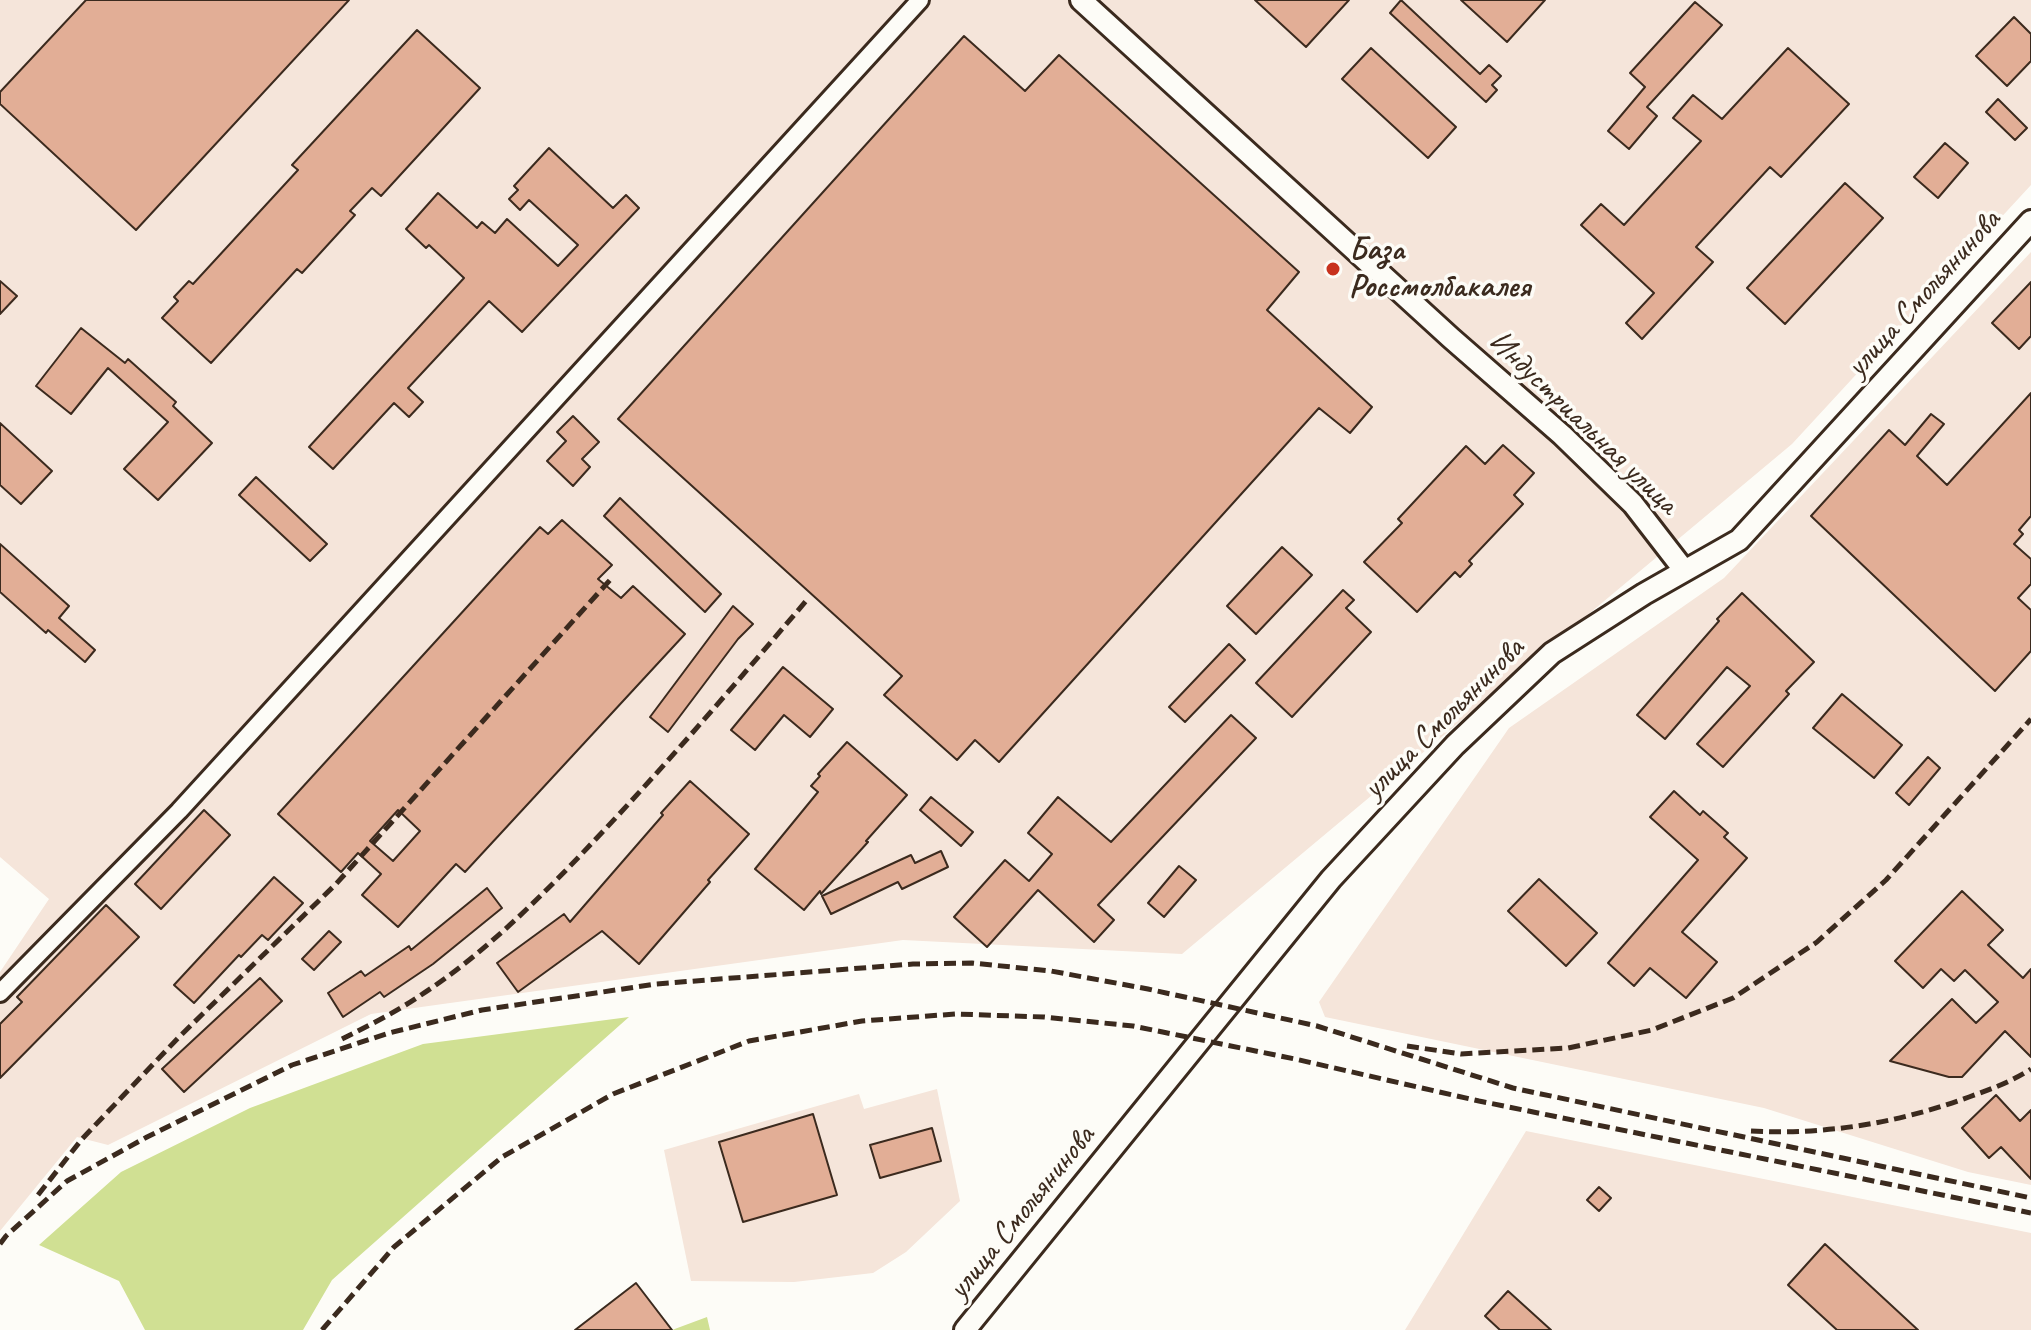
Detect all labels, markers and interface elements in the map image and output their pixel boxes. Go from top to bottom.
street label: улица Смольянинова [1839,202,2009,386]
place label: База Россмолбакалея [1349,232,1531,307]
marker: База Россмолбакалея [1324,260,1342,278]
street label: Индустриальная улица [1480,323,1686,523]
street label: улица Смольянинова [1355,630,1533,808]
street label: улица Смольянинова [940,1118,1104,1308]

